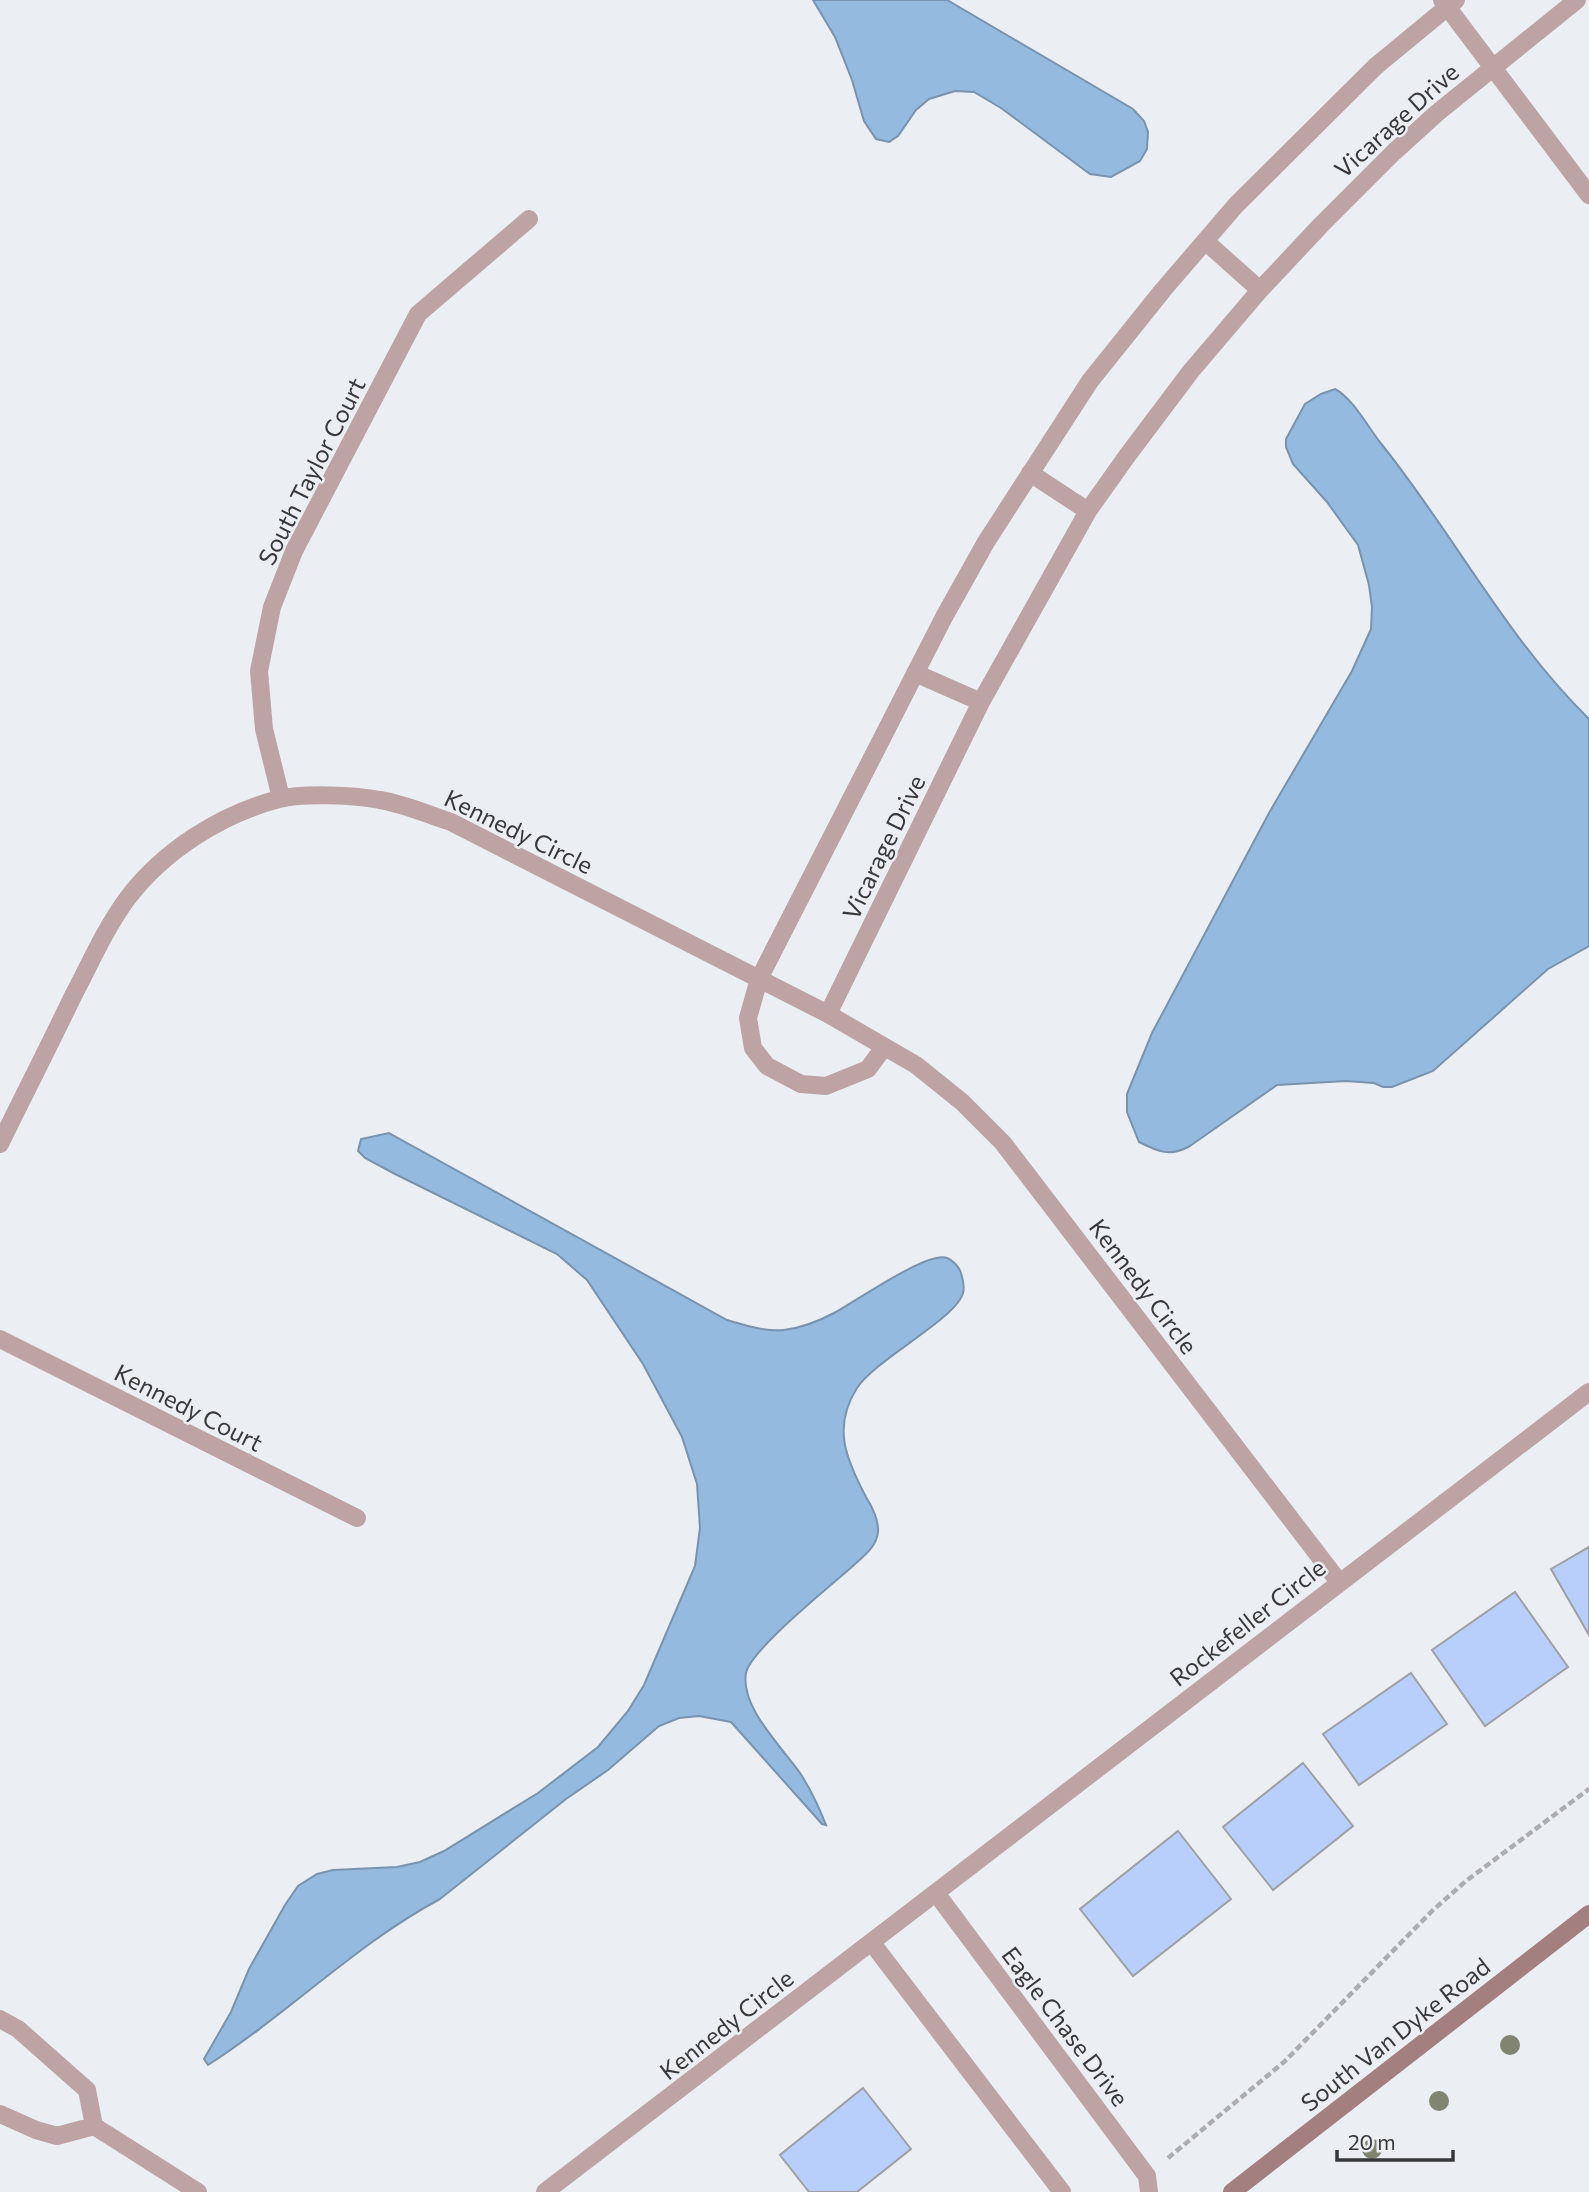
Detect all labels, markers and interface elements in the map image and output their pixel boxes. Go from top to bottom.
street label: Vicarage Drive [1328,57,1464,183]
street label: South Taylor Court [251,372,371,569]
street label: Vicarage Drive [836,770,930,924]
street label: Kennedy Circle [440,783,598,879]
street label: Kennedy Circle [1084,1213,1204,1359]
street label: Kennedy Court [110,1357,268,1457]
street label: Rockefeller Circle [1163,1552,1331,1692]
street label: Eagle Chase Drive [997,1941,1135,2111]
street label: South Van Dyke Road [1295,1951,1495,2117]
street label: Kennedy Circle [653,1963,799,2085]
scale bar [1337,2118,1452,2162]
text: 20 m [1348,2129,1396,2154]

